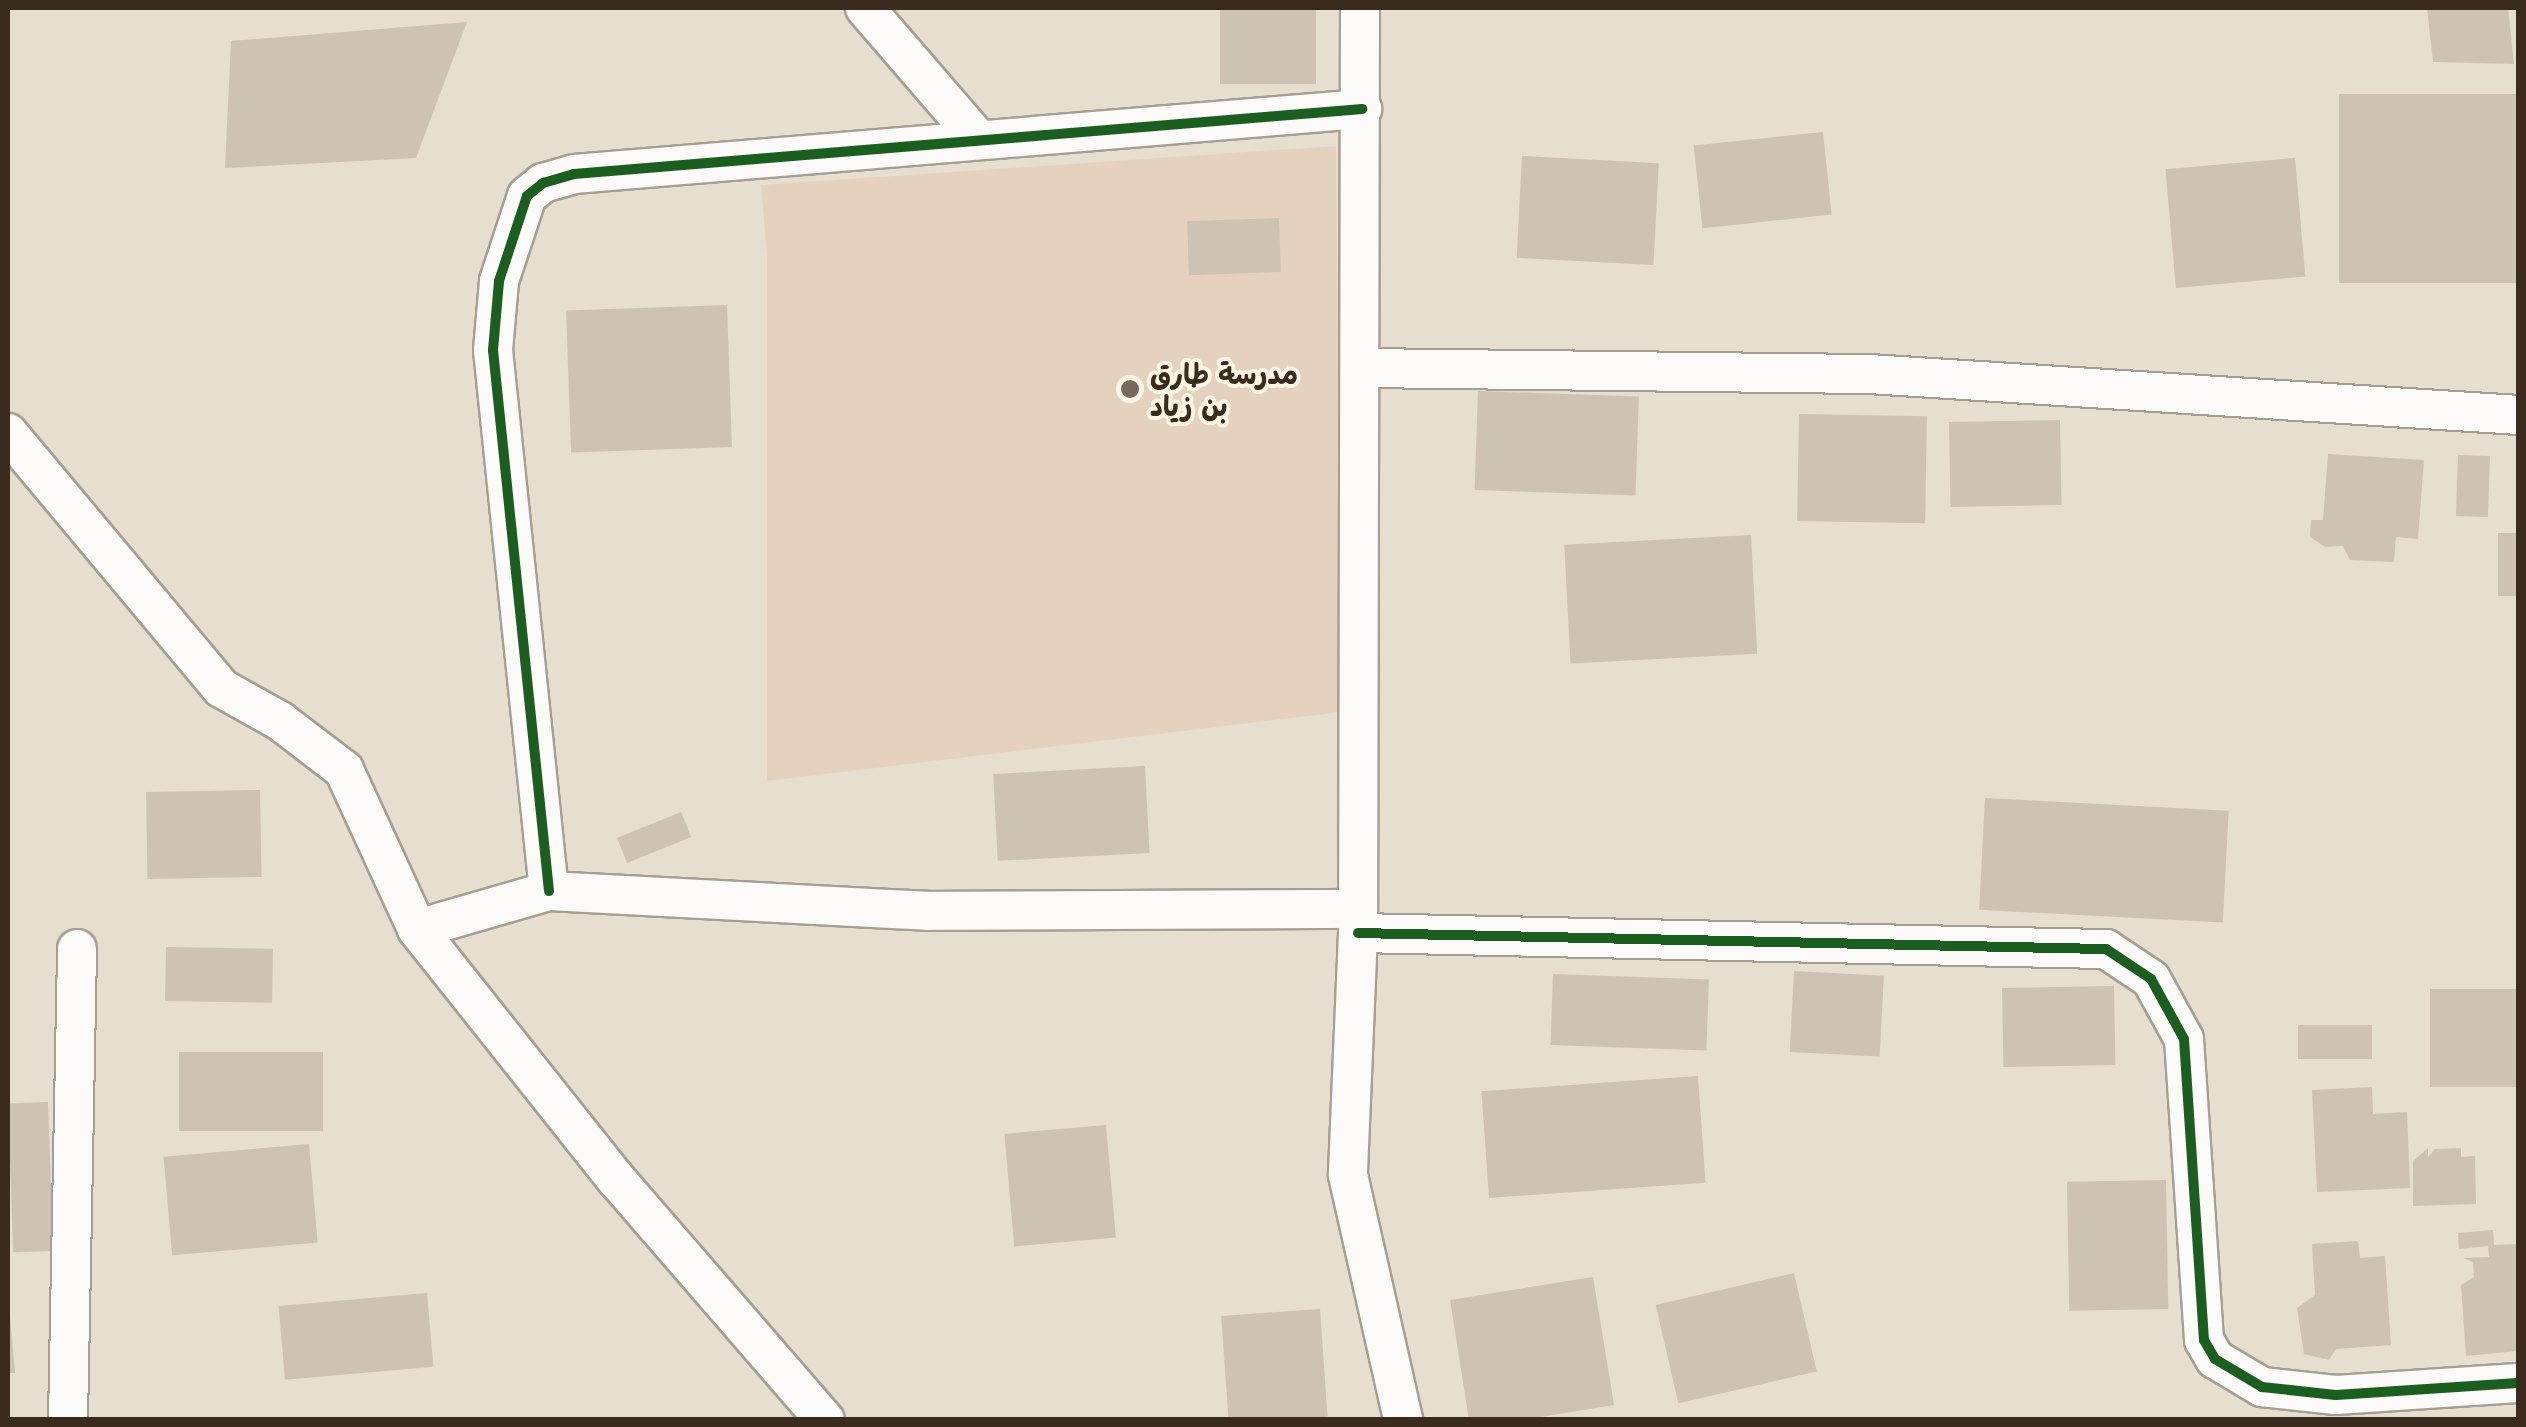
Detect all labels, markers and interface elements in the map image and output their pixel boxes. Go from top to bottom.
place label: مدرسة طارق بن زياد [1150,356,1298,422]
marker: مدرسة طارق بن زياد [1119,378,1141,400]

